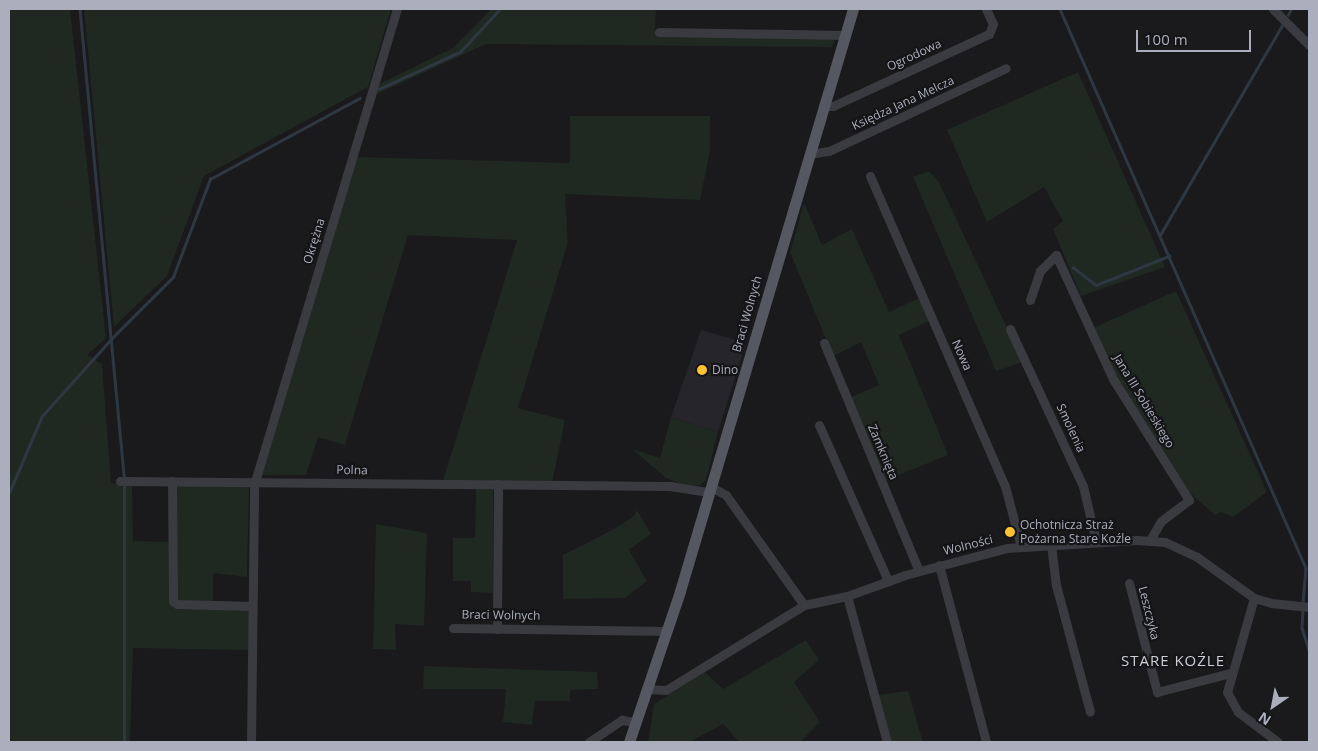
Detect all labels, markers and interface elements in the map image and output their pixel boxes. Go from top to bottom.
scale bar [1138,20,1253,52]
text: 100 m [1144,29,1188,49]
street label: Ogrodowa [884,36,944,74]
street label: Księdza Jana Melcza [850,73,956,133]
street label: Okrężna [300,216,328,266]
street label: Braci Wolnych [729,274,765,354]
street label: Nowa [949,337,975,373]
street label: Jana III Sobieskiego [1110,352,1178,450]
place label: Dino [712,363,738,377]
marker: Dino [696,364,708,376]
street label: Smolenia [1054,402,1088,454]
street label: Zamknięta [865,422,901,482]
street label: Polna [336,463,368,477]
place label: Ochotnicza Straż Pożarna Stare Koźle [1020,518,1131,546]
marker: Ochotnicza Straż Pożarna Stare Koźle [1004,526,1016,538]
street label: Wolności [942,532,994,558]
street label: Leszczyka [1135,585,1163,641]
street label: Braci Wolnych [461,607,541,623]
district label: STARE KOŹLE [1120,652,1226,670]
north arrow [1248,681,1298,731]
text: N [1255,708,1275,730]

